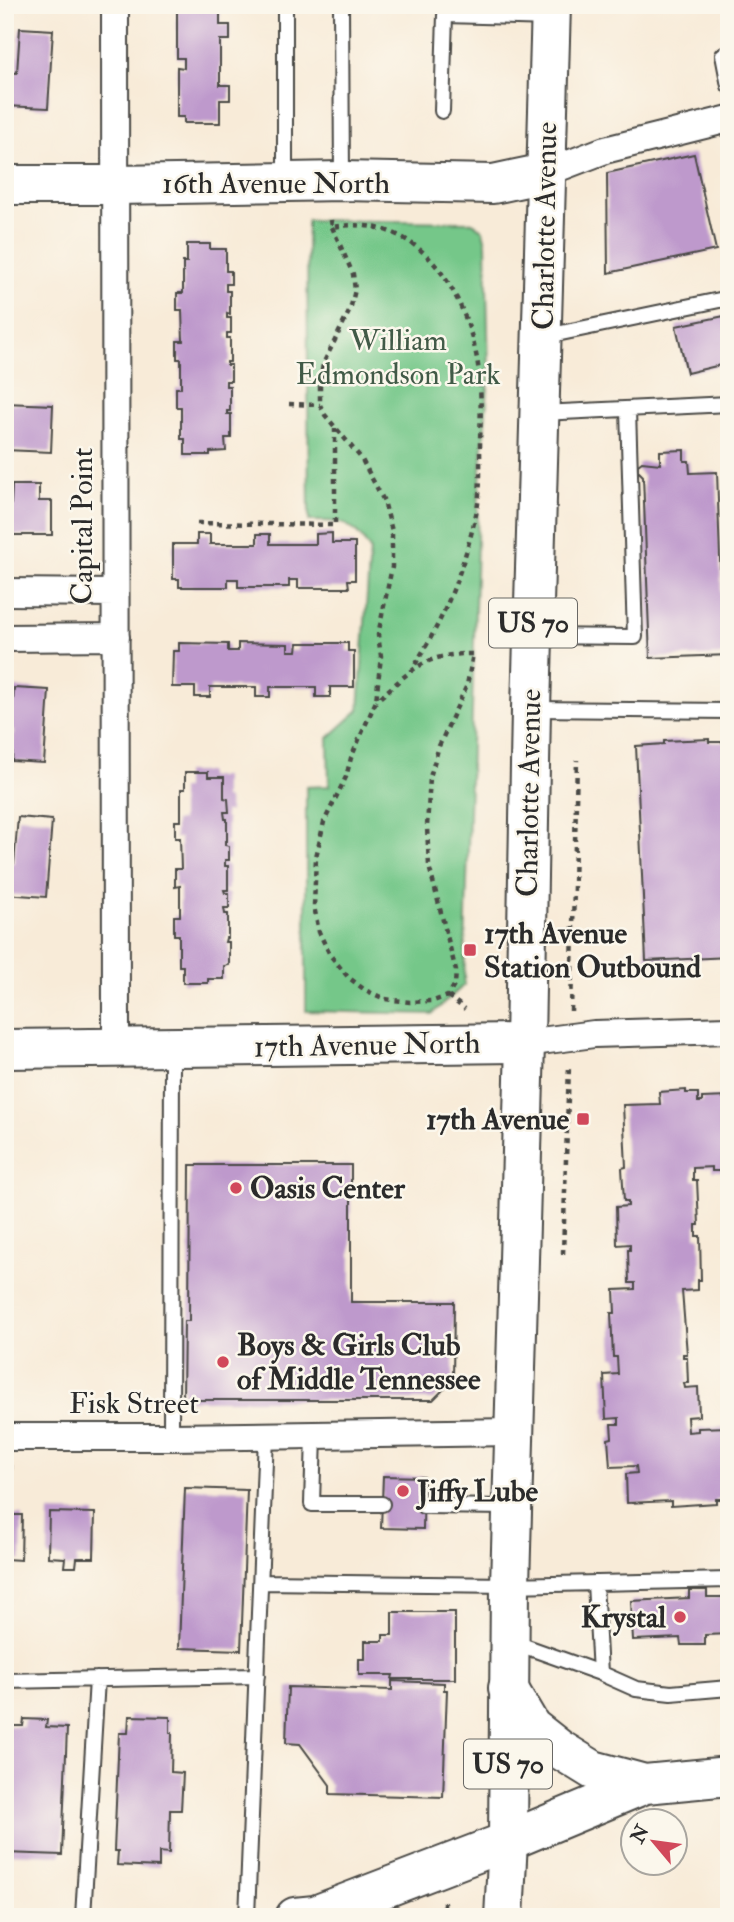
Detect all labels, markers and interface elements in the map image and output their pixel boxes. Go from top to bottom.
street label: Charlotte Avenue [525,122,565,330]
street label: 16th Avenue North [162,165,390,202]
park label: William Edmondson Park [295,322,501,393]
street label: Capital Point [64,447,101,605]
road number: US 70 [489,598,577,648]
street label: Charlotte Avenue [509,689,549,897]
place label: 17th Avenue Station Outbound [484,915,701,986]
marker: 17th Avenue Station Outbound [462,942,478,958]
street label: 17th Avenue North [253,1025,481,1065]
place label: 17th Avenue [426,1101,569,1138]
marker: 17th Avenue [575,1111,591,1127]
place label: Oasis Center [250,1170,406,1207]
marker: Oasis Center [228,1180,244,1196]
place label: Boys & Girls Club of Middle Tennessee [237,1327,481,1398]
marker: Boys & Girls Club of Middle Tennessee [215,1354,231,1370]
street label: Fisk Street [69,1385,199,1422]
place label: Jiffy Lube [415,1473,538,1510]
marker: Jiffy Lube [395,1483,411,1499]
place label: Krystal [581,1599,666,1636]
marker: Krystal [672,1609,688,1625]
road number: US 70 [464,1740,552,1788]
north arrow [618,1806,688,1876]
text: N [625,1820,655,1848]

